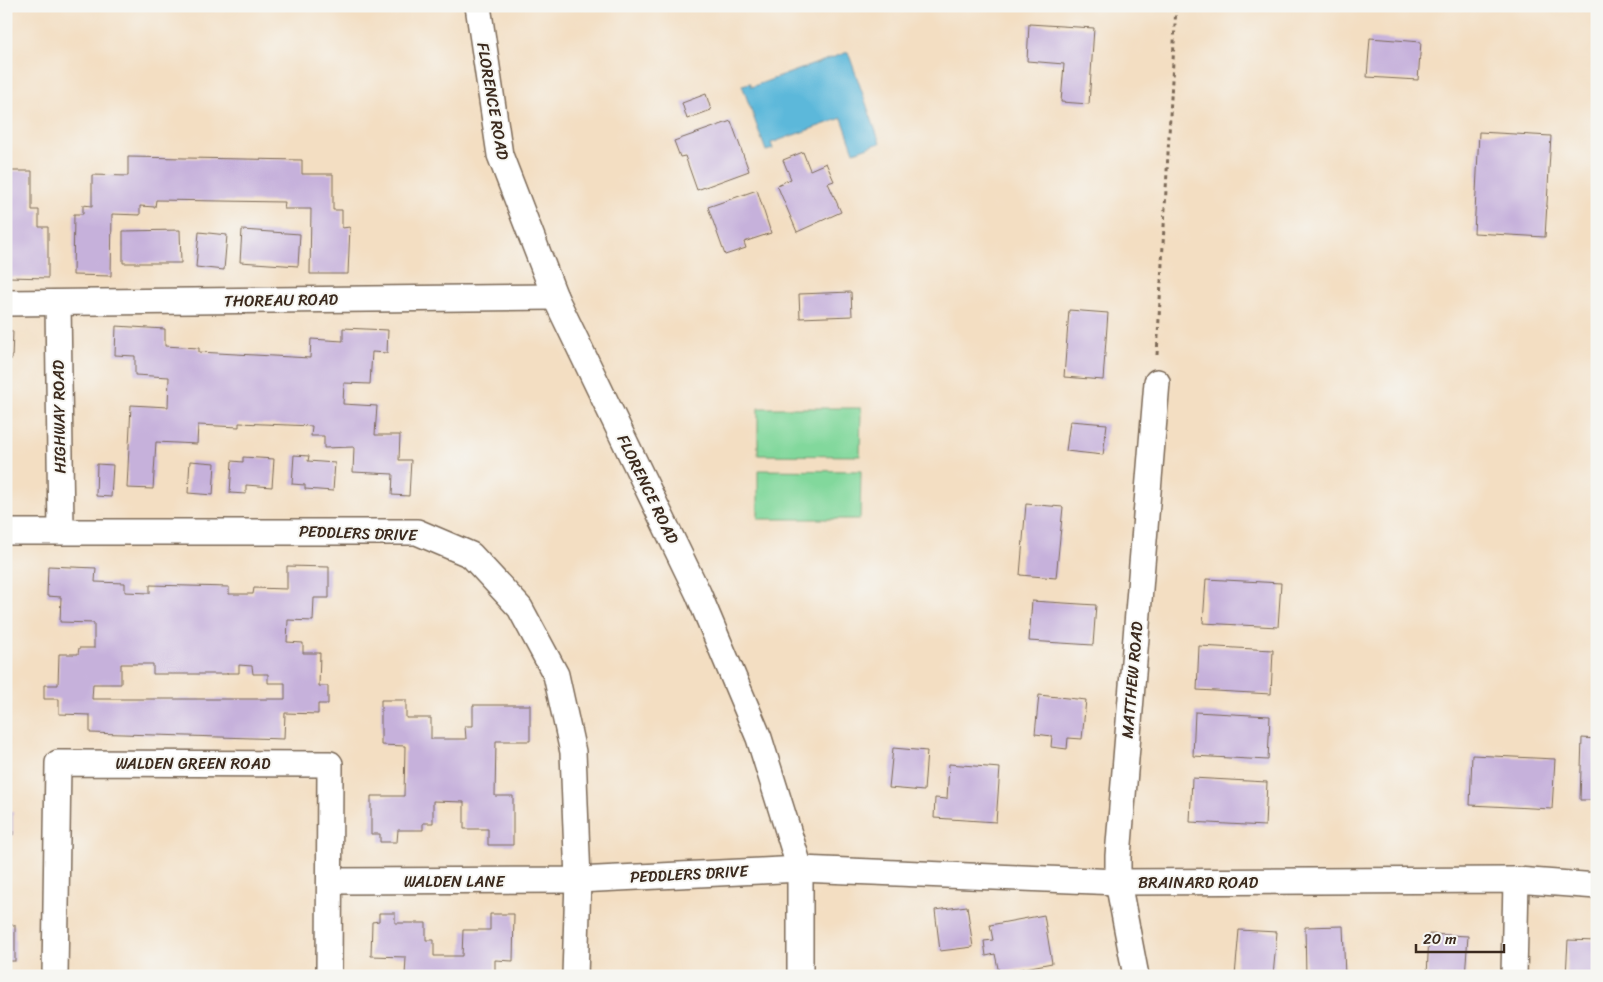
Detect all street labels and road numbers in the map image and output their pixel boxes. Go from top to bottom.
street label: FLORENCE ROAD [468,40,518,162]
street label: THOREAU ROAD [224,284,339,315]
street label: HIGHWAY ROAD [44,360,74,474]
street label: FLORENCE ROAD [609,429,687,549]
street label: PEDDLERS DRIVE [298,516,419,550]
street label: MATTHEW ROAD [1112,620,1152,739]
street label: WALDEN GREEN ROAD [115,749,271,778]
street label: PEDDLERS DRIVE [629,856,750,892]
street label: WALDEN LANE [404,867,505,896]
street label: BRAINARD ROAD [1138,868,1259,897]

